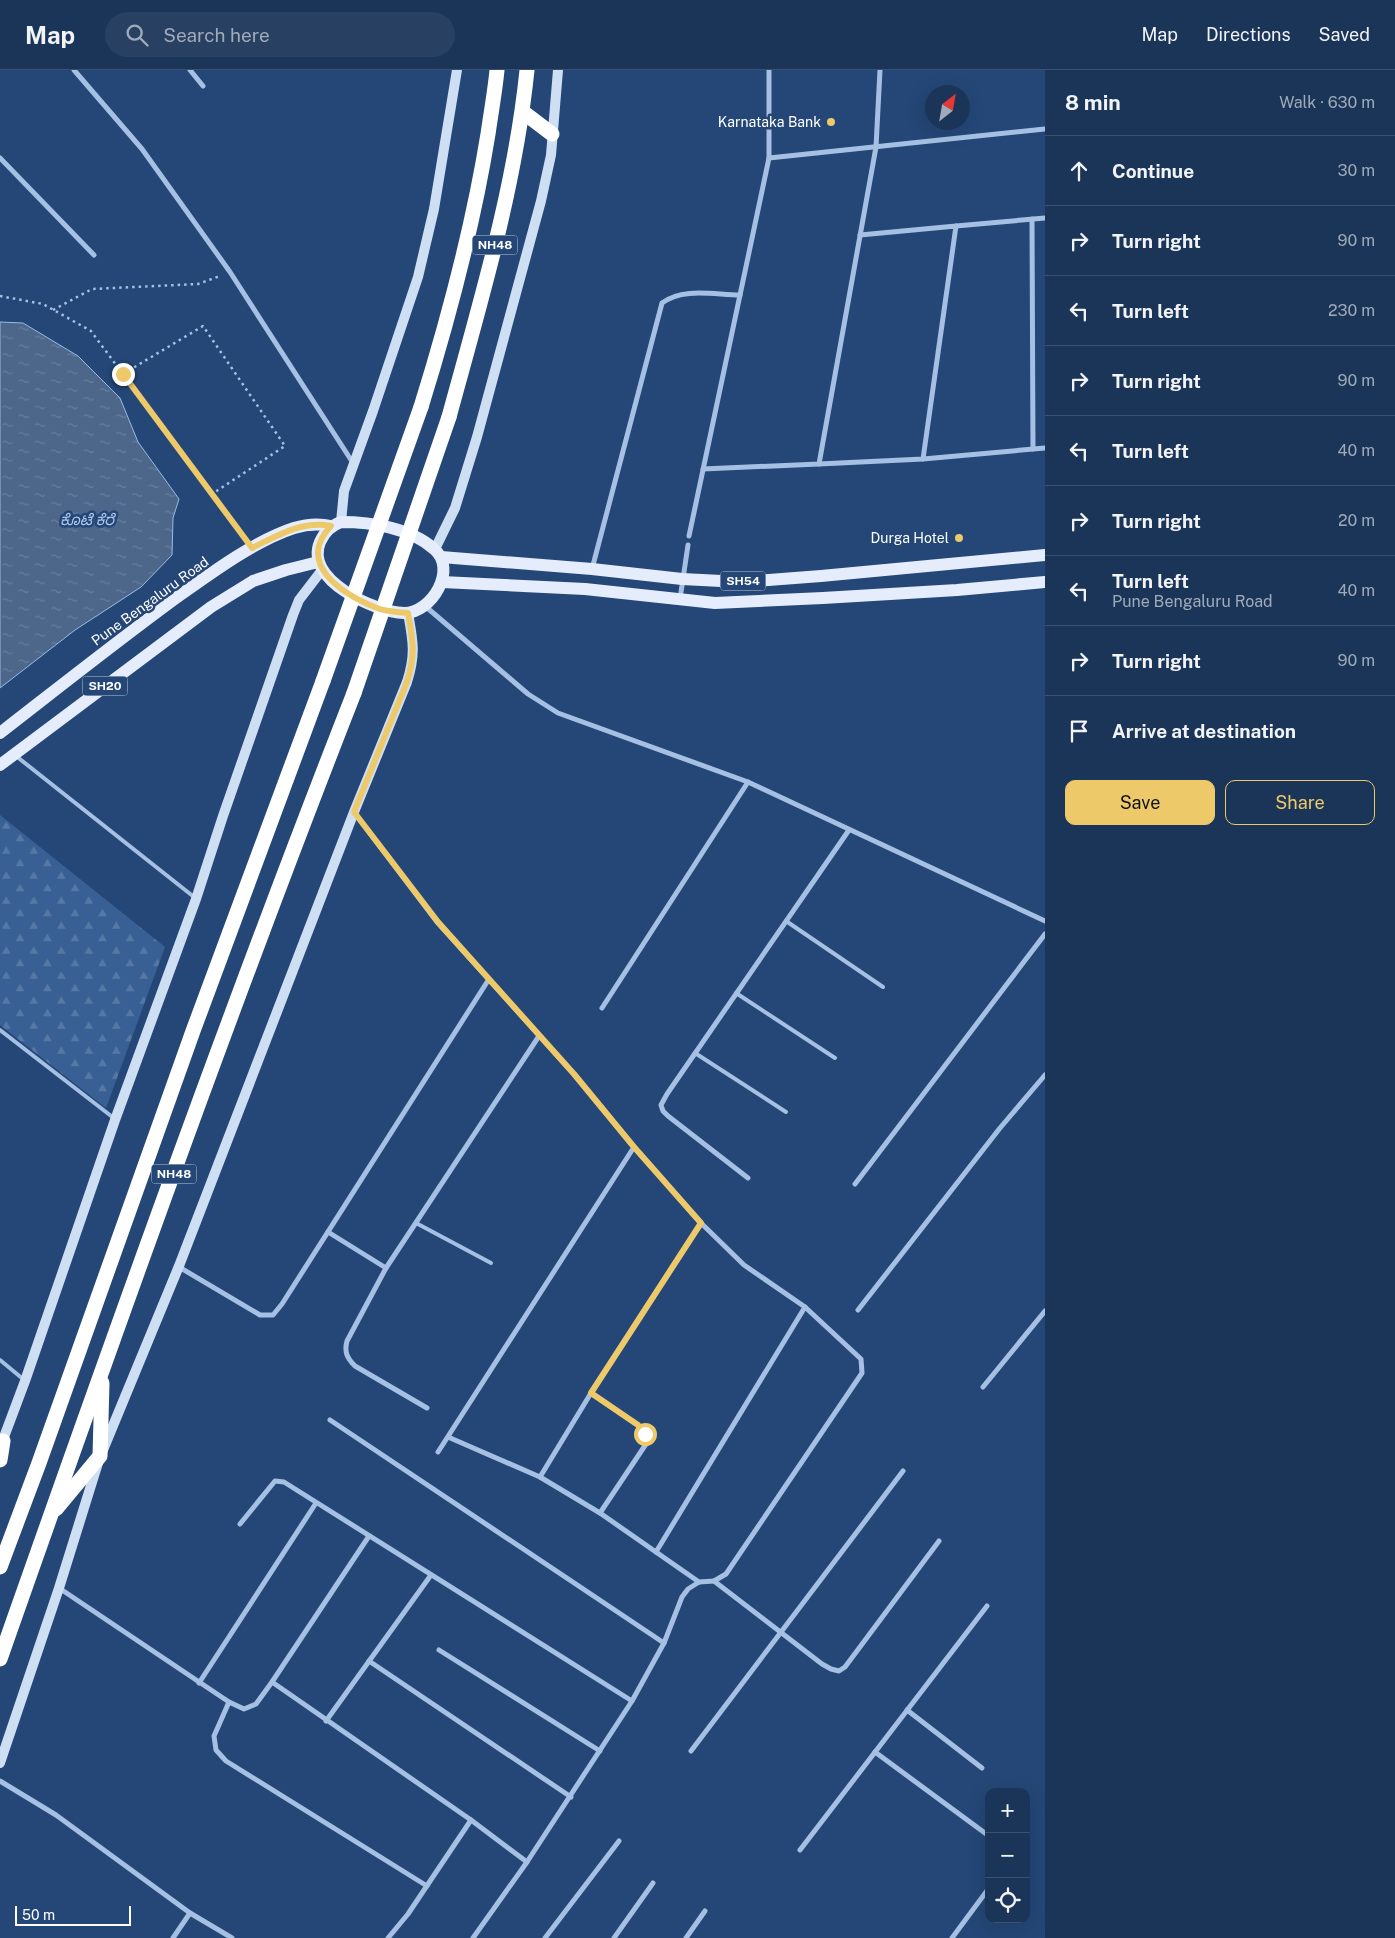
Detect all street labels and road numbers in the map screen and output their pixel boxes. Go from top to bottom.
road number: NH48 [472,236,518,254]
street label: Pune Bengaluru Road [88,553,212,649]
road number: SH54 [720,572,766,590]
road number: SH20 [82,676,128,696]
road number: NH48 [152,1164,196,1184]

